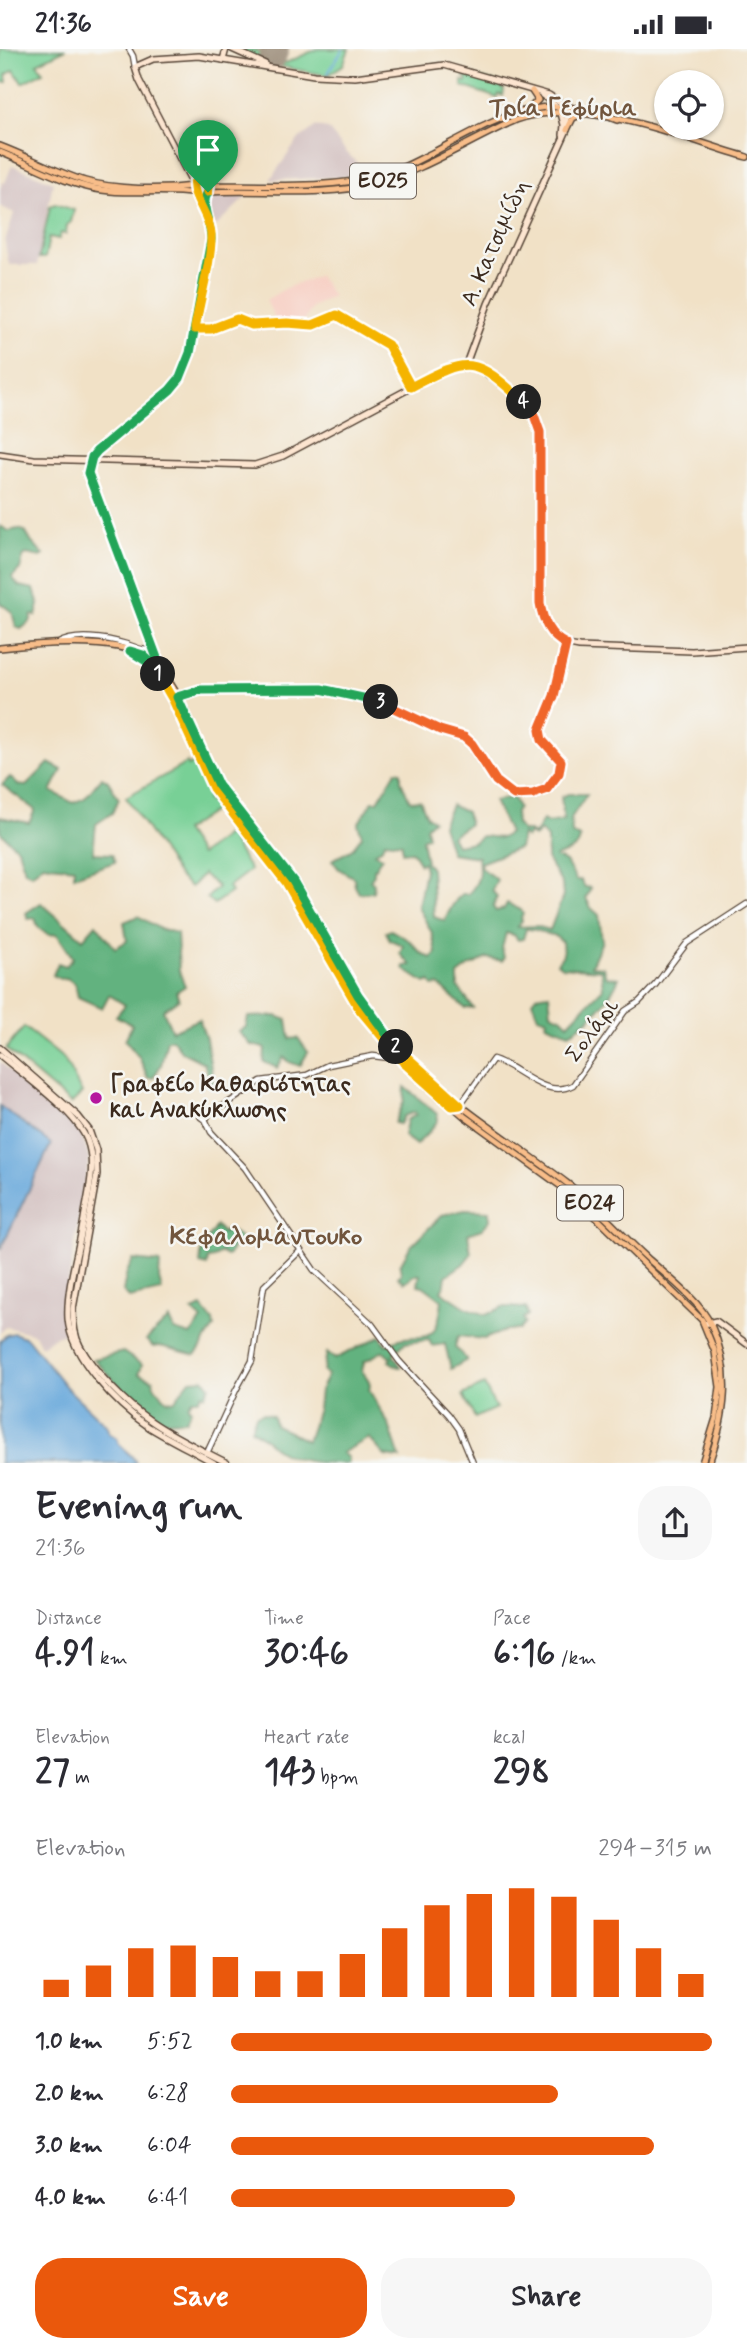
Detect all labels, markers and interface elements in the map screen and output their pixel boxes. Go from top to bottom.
text: 21:36 [35,8,92,42]
map controls [654,70,724,140]
button: locate [654,70,724,140]
district label: Τρία Γεφύρια [488,93,637,124]
pin [178,120,238,192]
icon: arrive [189,131,227,169]
road number: ΕΟ25 [350,163,416,199]
street label: Α. Κατσιμίδη [455,175,537,311]
pin: 4 [506,385,542,419]
text: 4 [518,389,529,414]
pin: 1 [140,657,176,691]
text: 1 [153,661,162,686]
pin: 3 [364,685,398,719]
text: 3 [376,689,385,714]
street label: Σολάρι [559,993,627,1069]
pin: 2 [378,1030,414,1065]
text: 2 [391,1034,400,1059]
place label: Γραφείο Καθαριότητας και Ανακύκλωσης [110,1070,351,1126]
marker: Γραφείο Καθαριότητας και Ανακύκλωσης [88,1090,104,1106]
road number: ΕΟ24 [557,1185,623,1221]
district label: Κεφαλομάντουκο [170,1220,363,1254]
text: Evening run [35,1483,242,1532]
button: share [638,1486,712,1560]
text: 21:36 [35,1534,85,1564]
text: Distance [35,1606,102,1631]
text: Time [264,1606,304,1631]
text: Pace [493,1606,531,1631]
text: 4.91 [35,1631,95,1677]
text: 30:46 [264,1631,349,1677]
text: 6:16 [493,1631,555,1677]
text: km [95,1646,128,1671]
text: /km [555,1646,596,1671]
text: Elevation [35,1725,110,1750]
text: Heart rate [264,1725,349,1750]
text: kcal [493,1725,525,1750]
text: 27 [35,1750,70,1796]
text: 143 [264,1750,315,1796]
text: 298 [493,1750,550,1796]
text: m [70,1765,90,1790]
text: bpm [315,1765,359,1790]
text: Elevation [35,1834,126,1864]
text: 294–315 m [598,1834,712,1864]
text: 1.0 km [35,2027,103,2057]
text: 5:52 [147,2027,193,2057]
text: 2.0 km [35,2079,104,2109]
text: 6:28 [147,2079,189,2109]
text: 3.0 km [35,2131,103,2161]
text: 6:04 [147,2131,192,2161]
text: 4.0 km [35,2183,106,2213]
text: 6:41 [147,2183,188,2213]
button: Save [35,2258,367,2338]
button: Share [381,2258,712,2338]

